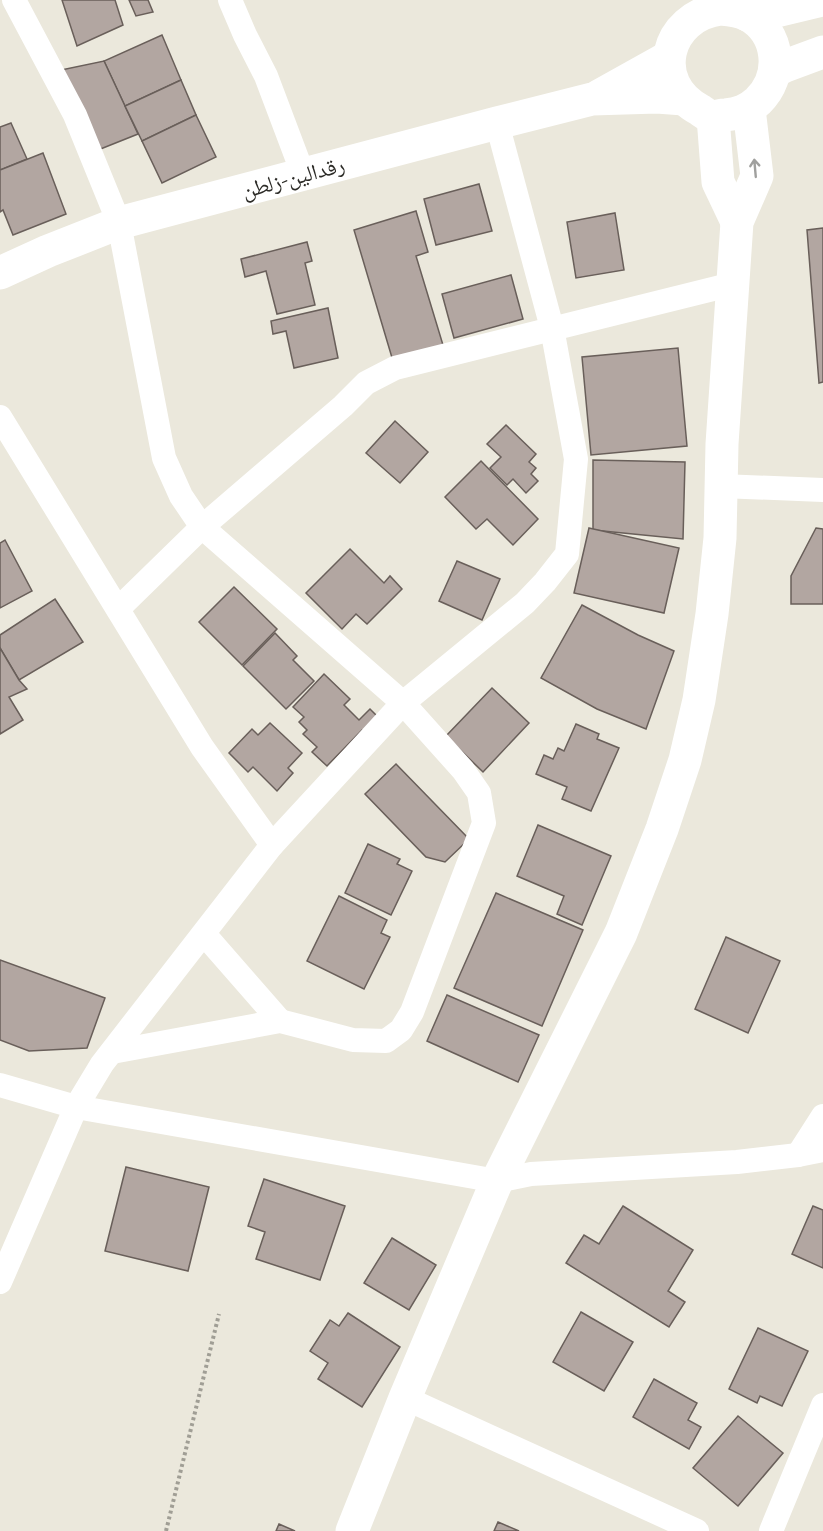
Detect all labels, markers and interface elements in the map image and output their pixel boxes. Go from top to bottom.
street label: رقدالين-زلطن [239,154,348,204]
one-way arrow [749,158,760,178]

